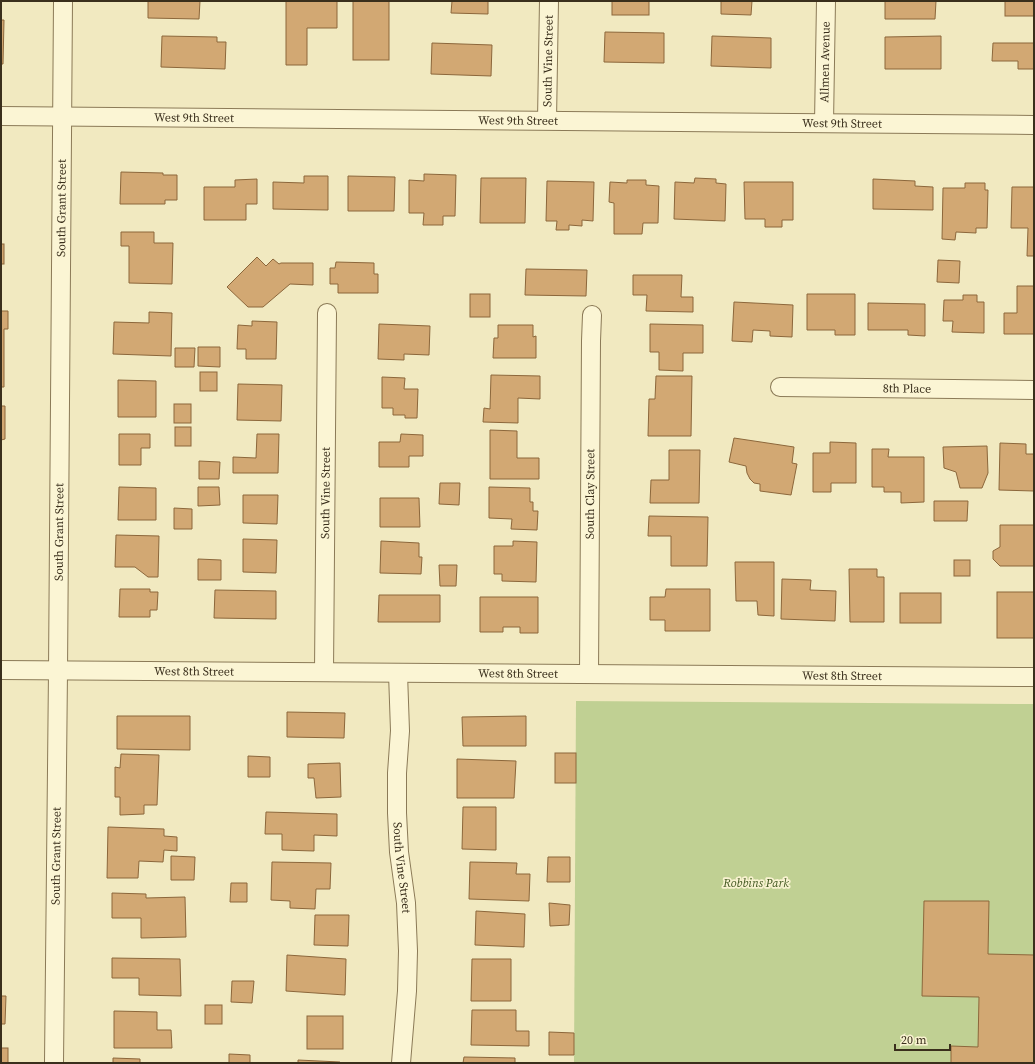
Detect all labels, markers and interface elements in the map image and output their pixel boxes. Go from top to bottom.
street label: South Vine Street [539,15,557,107]
street label: Allmen Avenue [816,21,834,103]
street label: West 9th Street [154,109,234,126]
street label: West 9th Street [478,112,558,129]
street label: West 9th Street [802,115,882,132]
street label: South Grant Street [53,159,70,257]
street label: 8th Place [883,380,931,397]
street label: South Vine Street [317,447,334,539]
street label: South Clay Street [582,449,598,539]
street label: South Grant Street [51,483,67,581]
street label: West 8th Street [154,663,234,680]
street label: West 8th Street [478,665,558,682]
street label: West 8th Street [802,667,882,684]
street label: South Grant Street [48,807,65,905]
street label: South Vine Street [389,822,414,914]
park label: Robbins Park [722,875,789,891]
scale bar [895,1026,950,1052]
text: 20 m [901,1032,927,1048]

